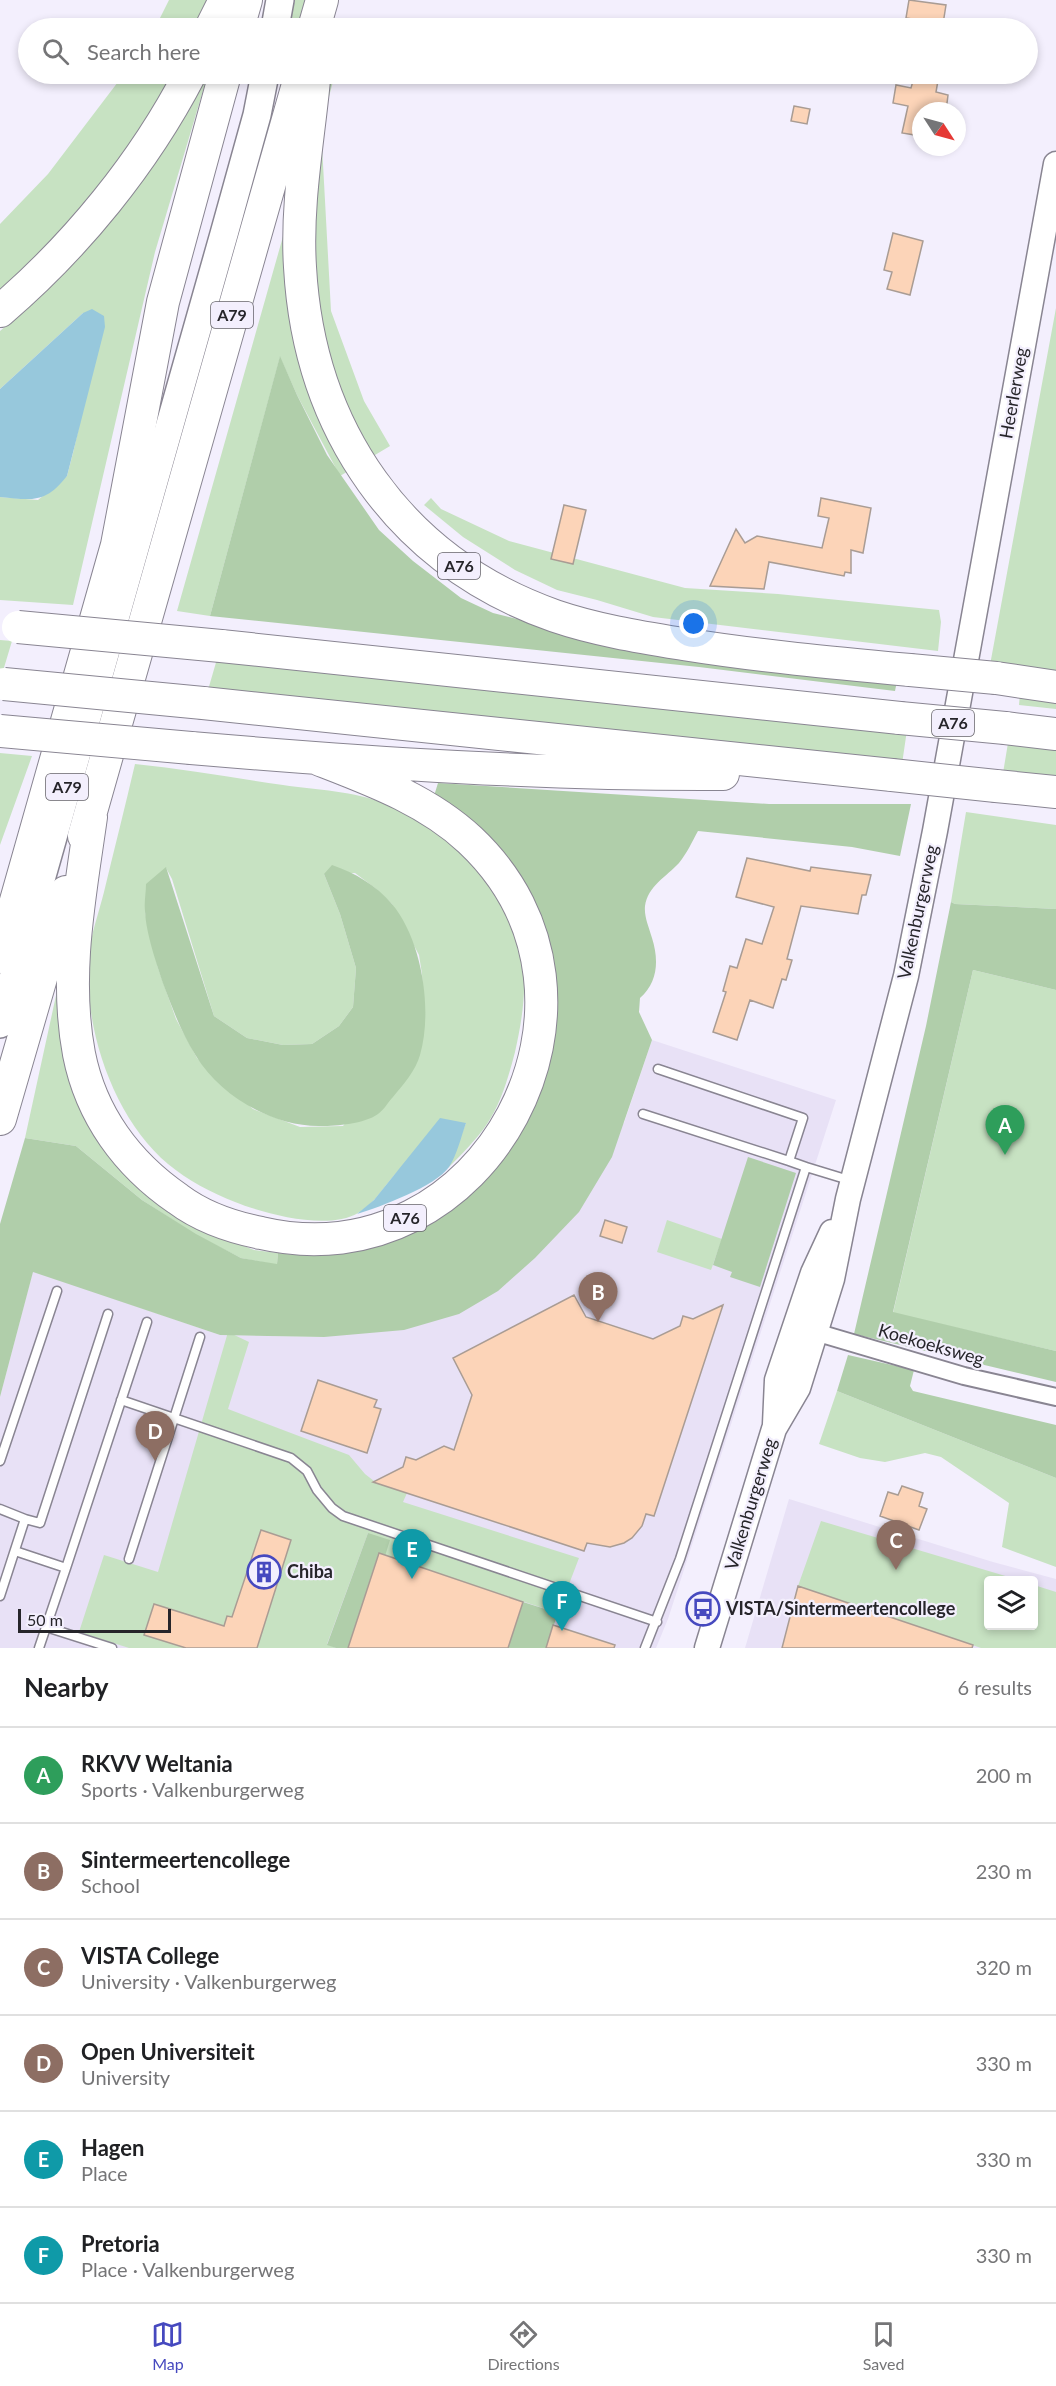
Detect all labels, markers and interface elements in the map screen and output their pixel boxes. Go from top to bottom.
search box [18,18,1038,84]
icon: search [39,35,72,68]
text: Search here [87,38,200,65]
north arrow [912,102,966,156]
road number: A79 [211,302,253,328]
street label: Heerlerweg [994,346,1032,440]
road number: A76 [438,553,480,579]
your location [679,609,708,638]
road number: A76 [932,710,974,736]
road number: A79 [46,774,88,800]
street label: Valkenburgerweg [892,843,942,981]
pin: A [986,1106,1024,1155]
road number: A76 [384,1205,426,1231]
pin: B [578,1272,618,1322]
street label: Koekoeksweg [876,1318,987,1370]
pin: D [136,1412,174,1461]
street label: Valkenburgerweg [720,1435,781,1572]
pin: C [876,1520,916,1570]
pin: E [392,1530,432,1579]
building icon: Chiba [246,1554,282,1590]
place label: Chiba [287,1560,333,1582]
map controls [984,1576,1038,1630]
button: layers [984,1576,1038,1630]
pin: F [542,1582,582,1631]
bus stop icon: VISTA/Sintermeertencollege [685,1591,721,1627]
place label: VISTA/Sintermeertencollege [725,1597,956,1619]
scale bar [18,1606,171,1634]
text: 50 m [27,1610,63,1629]
text: Nearby [24,1671,109,1703]
text: 6 results [957,1675,1032,1699]
text: RKVV Weltania [81,1750,233,1777]
text: A [37,1763,50,1787]
text: 200 m [976,1763,1032,1787]
text: Sports · Valkenburgerweg [81,1777,304,1801]
text: Sintermeertencollege [81,1846,290,1873]
text: B [37,1859,50,1883]
text: 230 m [976,1859,1032,1883]
text: School [81,1873,140,1897]
text: VISTA College [81,1942,219,1969]
text: C [37,1955,50,1979]
text: 320 m [976,1955,1032,1979]
text: University · Valkenburgerweg [81,1969,336,1993]
text: Open Universiteit [81,2038,255,2065]
text: D [36,2051,51,2075]
text: 330 m [976,2051,1032,2075]
text: University [81,2065,170,2089]
text: Hagen [81,2134,144,2161]
text: E [38,2147,49,2171]
text: 330 m [976,2147,1032,2171]
text: Place [81,2161,128,2185]
text: Pretoria [81,2230,160,2257]
text: F [38,2243,49,2267]
text: 330 m [976,2243,1032,2267]
text: Place · Valkenburgerweg [81,2257,294,2281]
tab: Map [151,2318,184,2373]
tab: Directions [487,2318,560,2373]
tab: Saved [863,2318,904,2373]

